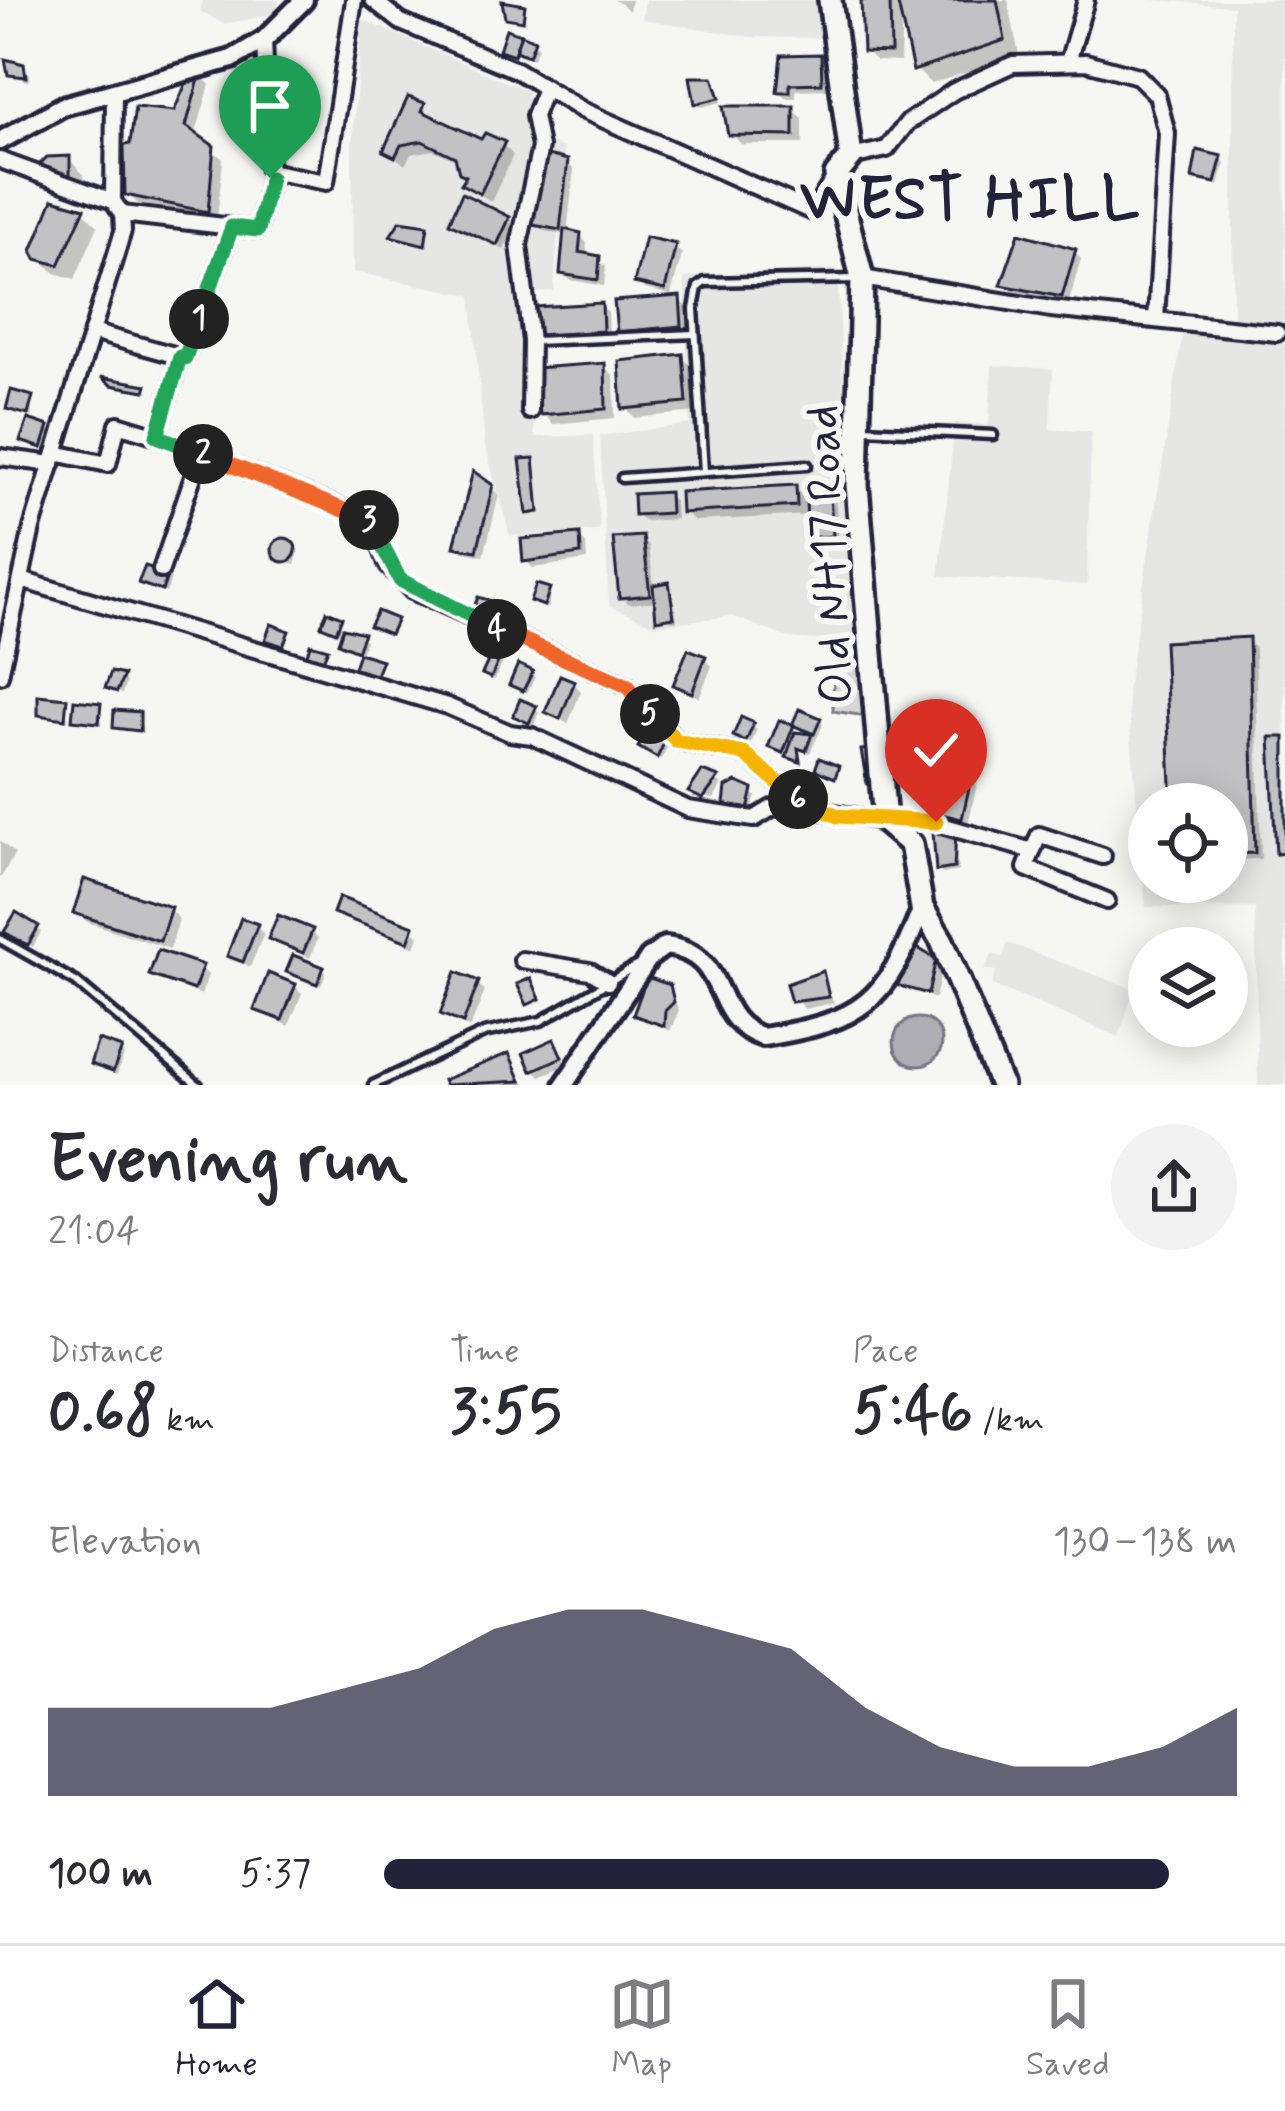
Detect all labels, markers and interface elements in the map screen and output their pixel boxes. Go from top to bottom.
pin [219,55,321,178]
icon: arrive [237,73,303,139]
district label: WEST HILL [800,162,1142,241]
pin: 1 [169,289,229,349]
text: 1 [192,297,206,341]
street label: Old NH17 Road [791,403,870,706]
pin: 2 [173,424,233,484]
text: 2 [195,432,211,476]
pin: 3 [339,490,399,550]
text: 3 [362,498,376,542]
pin: 4 [467,599,527,659]
text: 4 [487,607,507,651]
pin: 5 [620,684,680,744]
text: 5 [640,692,660,736]
pin [885,699,987,822]
icon: check [903,717,969,783]
pin: 6 [768,769,828,829]
text: 6 [790,777,806,821]
map controls [1128,783,1248,1047]
button: locate [1128,783,1248,903]
button: layers [1128,927,1248,1047]
text: Evening run [48,1119,408,1205]
button: share [1111,1124,1237,1250]
text: 21:04 [48,1207,140,1258]
text: Distance [48,1330,164,1374]
text: Time [450,1330,519,1374]
text: Pace [853,1330,918,1374]
text: 0.68 [48,1374,158,1453]
text: 3:55 [450,1374,561,1453]
text: 5:46 [853,1374,973,1453]
text: km [158,1399,215,1443]
text: /km [973,1399,1044,1443]
text: Elevation [48,1517,202,1568]
text: 130–138 m [1053,1517,1237,1568]
text: 100 m [48,1849,153,1900]
text: 5:37 [240,1849,311,1900]
tab: Home [176,1971,258,2087]
tab: Map [609,1971,675,2087]
tab: Saved [1026,1971,1109,2087]

